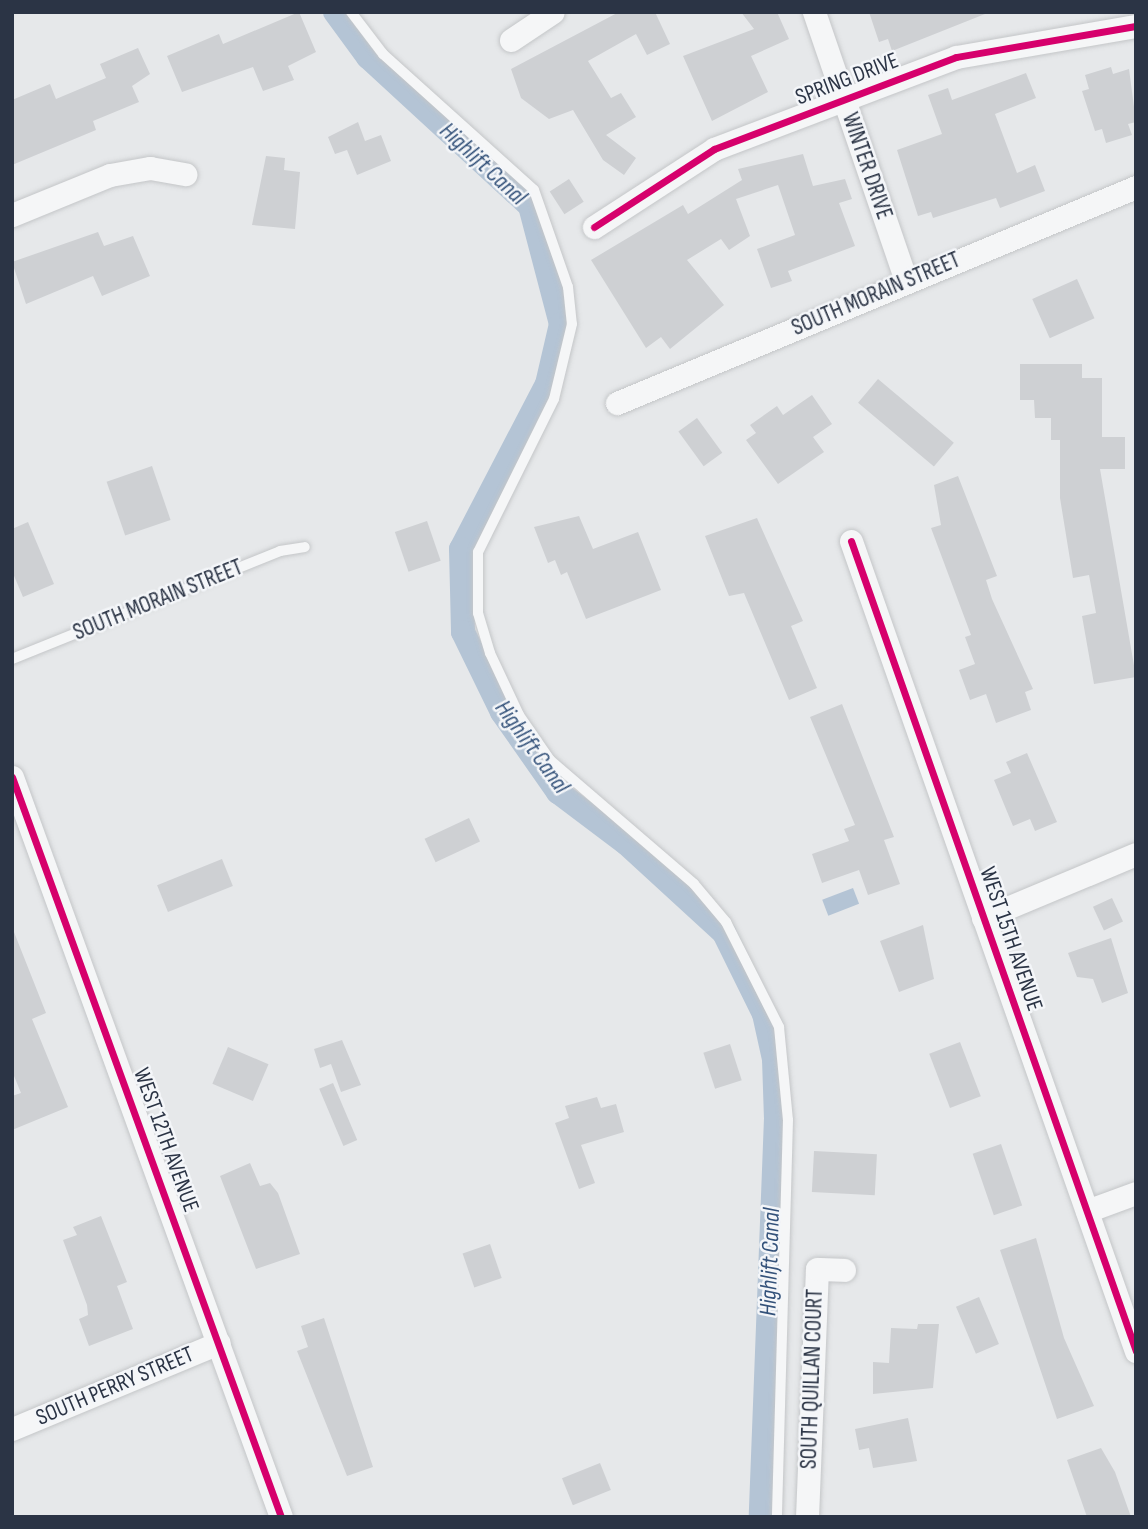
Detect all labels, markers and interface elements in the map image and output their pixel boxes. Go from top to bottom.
street label: SPRING DRIVE [792,47,902,111]
street label: WINTER DRIVE [836,109,898,223]
water label: Highlift Canal [434,117,532,211]
street label: SOUTH MORAIN STREET [788,246,964,342]
street label: SOUTH MORAIN STREET [69,553,247,647]
water label: Highlift Canal [489,695,575,799]
street label: WEST 15TH AVENUE [973,863,1049,1015]
street label: WEST 12TH AVENUE [127,1064,205,1216]
water label: Highlift Canal [754,1207,786,1317]
street label: SOUTH QUILLAN COURT [795,1288,829,1470]
street label: SOUTH PERRY STREET [32,1340,198,1432]

